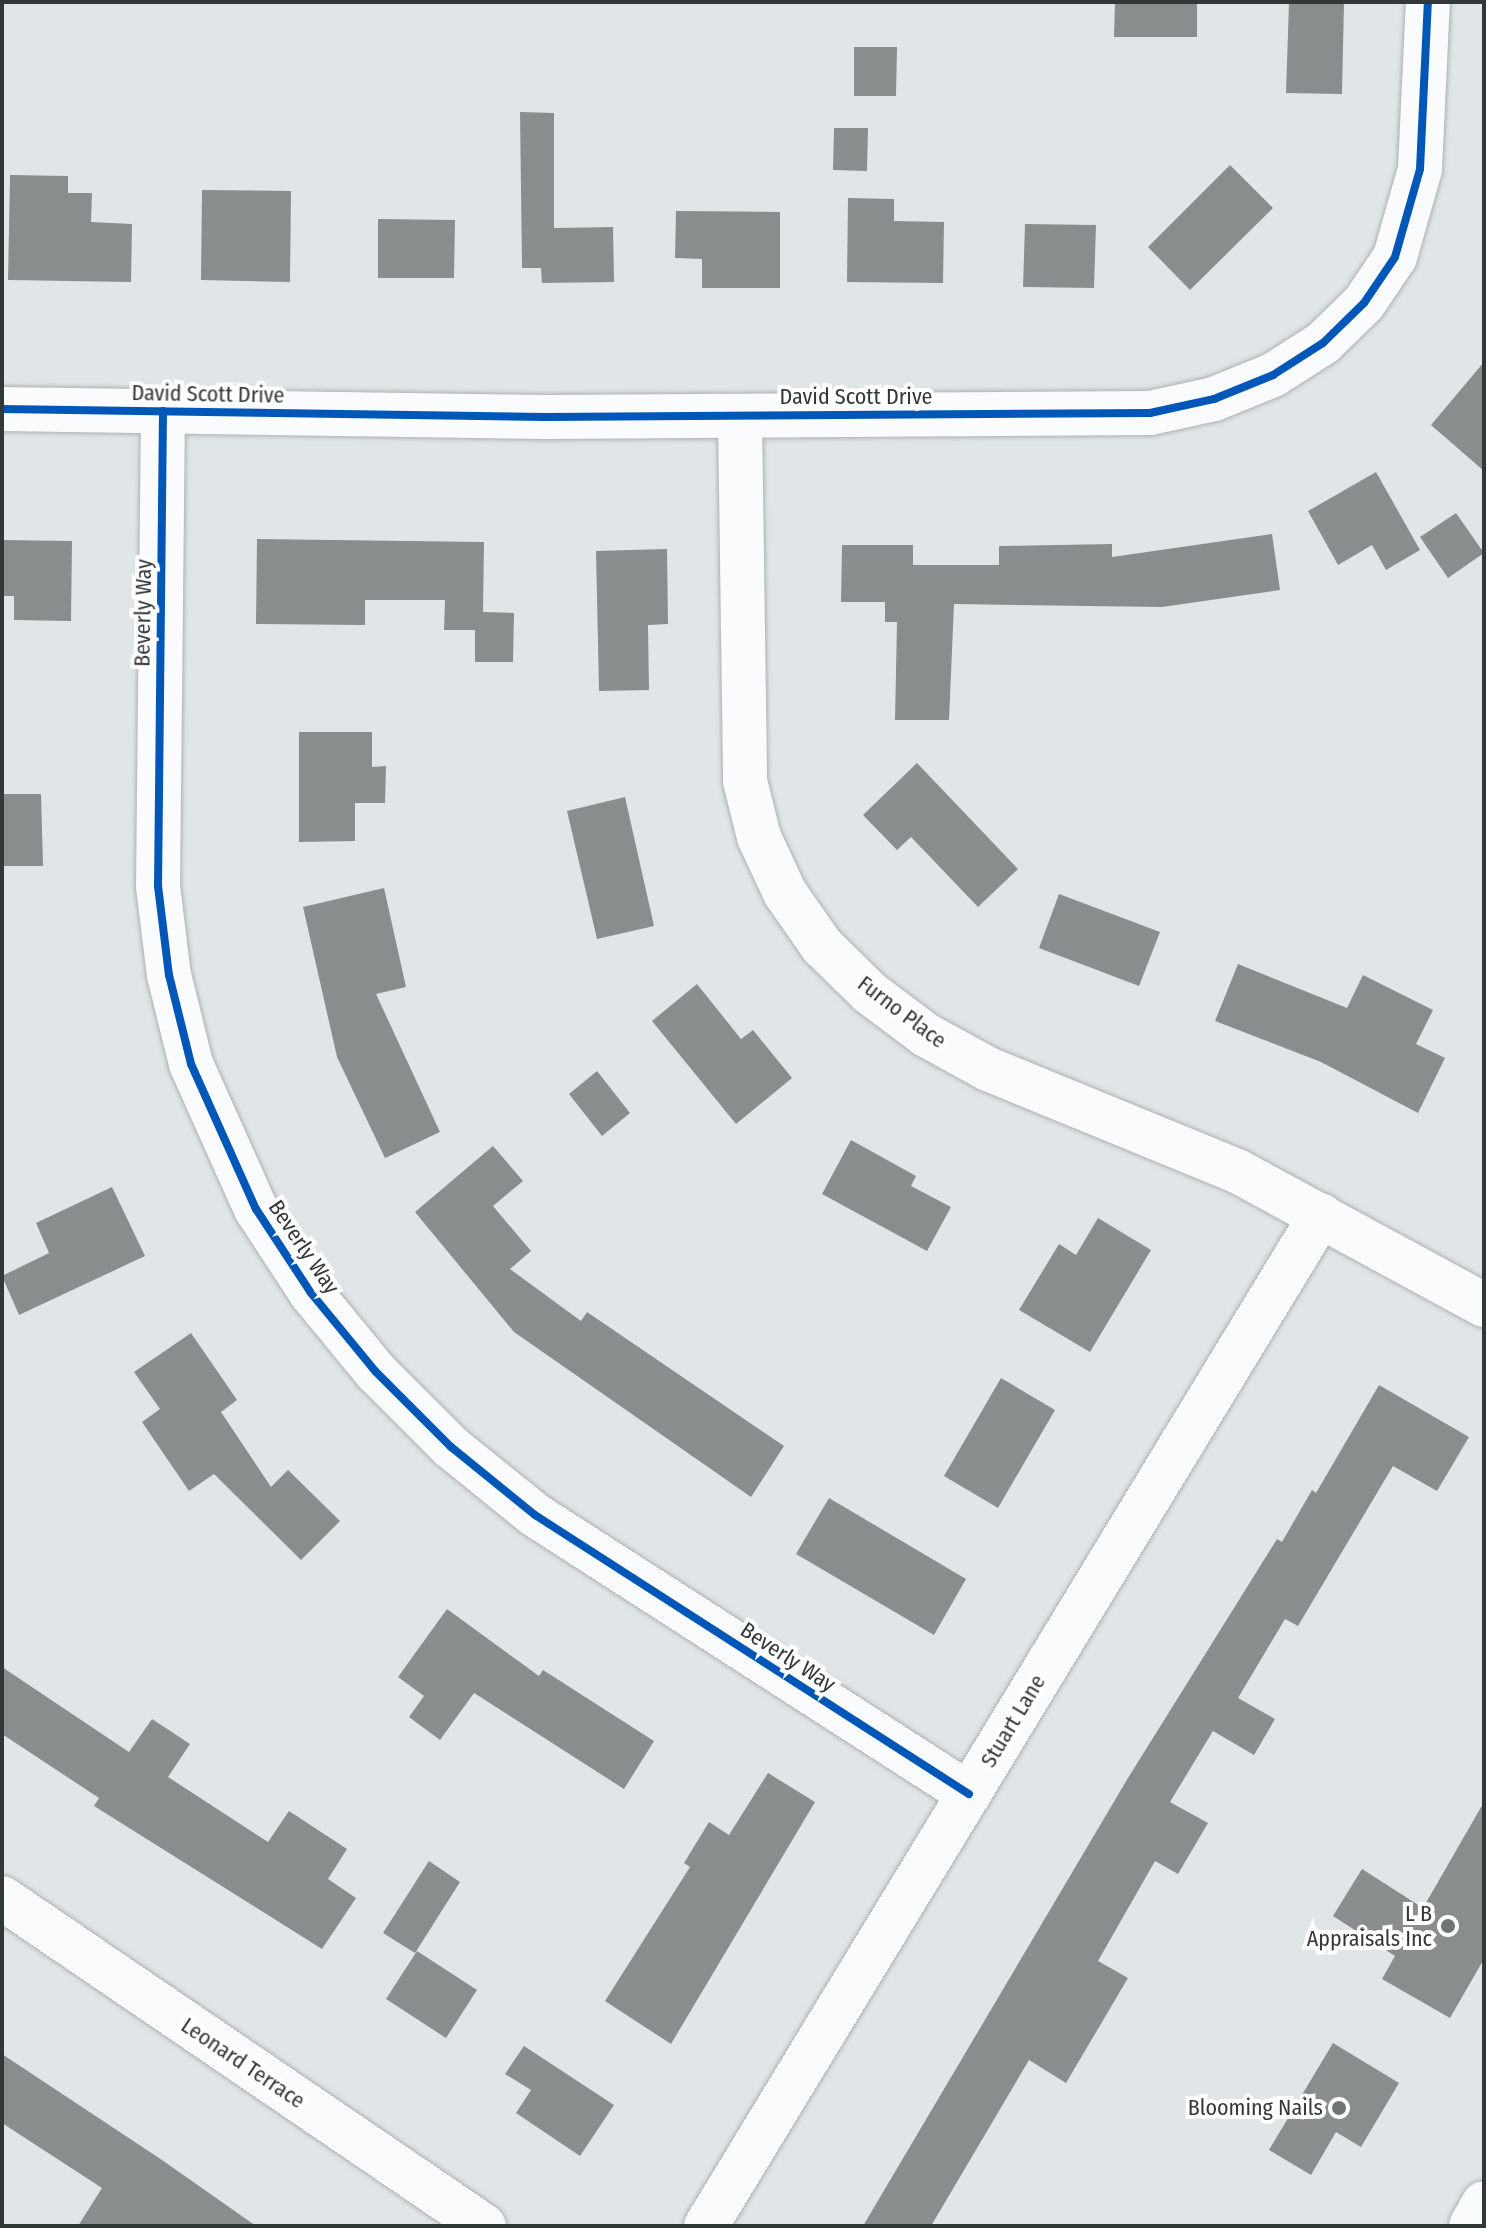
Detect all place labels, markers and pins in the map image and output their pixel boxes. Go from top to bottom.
place label: L B Appraisals Inc [1307,1900,1432,1952]
marker: L B Appraisals Inc [1439,1917,1457,1935]
place label: Blooming Nails [1188,2095,1323,2121]
marker: Blooming Nails [1330,2099,1348,2117]

